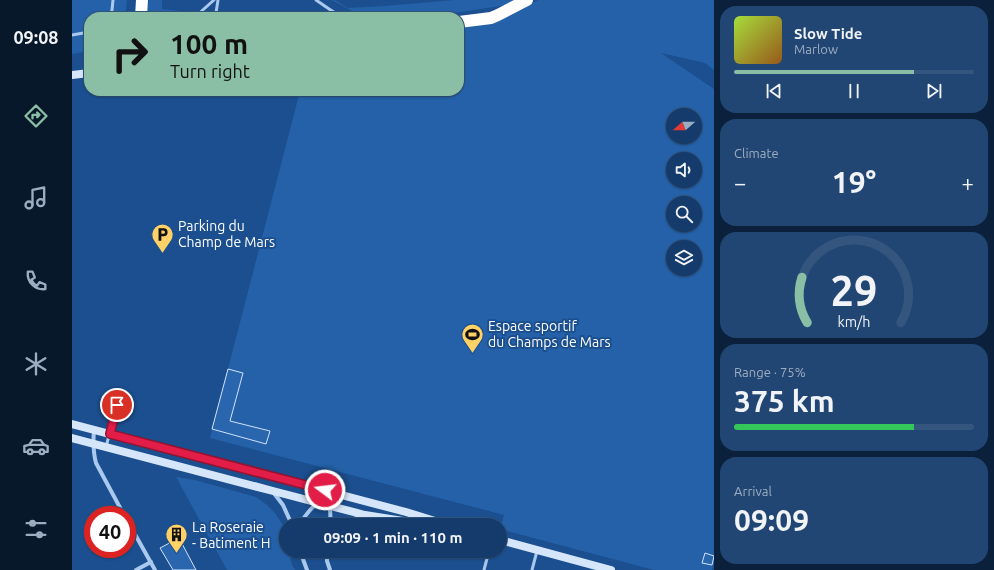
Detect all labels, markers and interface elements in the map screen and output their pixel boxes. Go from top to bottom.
text: Slow Tide [794,25,862,42]
text: 09:08 [13,27,59,47]
icon: right [104,28,156,80]
text: 100 m [170,28,248,59]
text: Marlow [794,42,838,56]
text: Turn right [170,61,250,81]
icon: previous [763,80,785,102]
icon: pause [843,80,865,102]
icon: next [923,80,945,102]
icon: directions [22,102,50,130]
north arrow [666,108,702,144]
map controls [666,108,702,276]
text: Climate [734,146,779,160]
button: sound [666,152,702,188]
text: 19° [832,165,876,199]
text: − [734,170,746,195]
text: + [962,170,974,195]
icon: music [22,184,50,212]
button: search [666,196,702,232]
place label: Parking du Champ de Mars [178,218,275,250]
parking icon: Parking du Champ de Mars [150,221,176,254]
button: layers [666,240,702,276]
icon: phone [22,267,50,295]
text: 29 [831,267,877,314]
text: km/h [838,314,870,330]
place label: Espace sportif du Champs de Mars [488,318,611,350]
sports icon: Espace sportif du Champs de Mars [460,321,486,354]
icon: climate [22,350,50,378]
text: Range · 75% [734,365,806,379]
text: 375 km [734,384,835,418]
pin [100,388,134,422]
icon: arrive [106,394,128,416]
icon: car [22,432,50,460]
position arrow [304,469,346,511]
text: Arrival [734,484,772,498]
text: 09:09 [734,503,809,537]
speed limit sign: 40 [84,506,136,558]
icon: filters [22,515,50,543]
place label: La Roseraie - Batiment H [192,519,271,551]
building icon: La Roseraie - Batiment H [163,522,189,555]
text: 09:09 · 1 min · 110 m [324,529,462,546]

